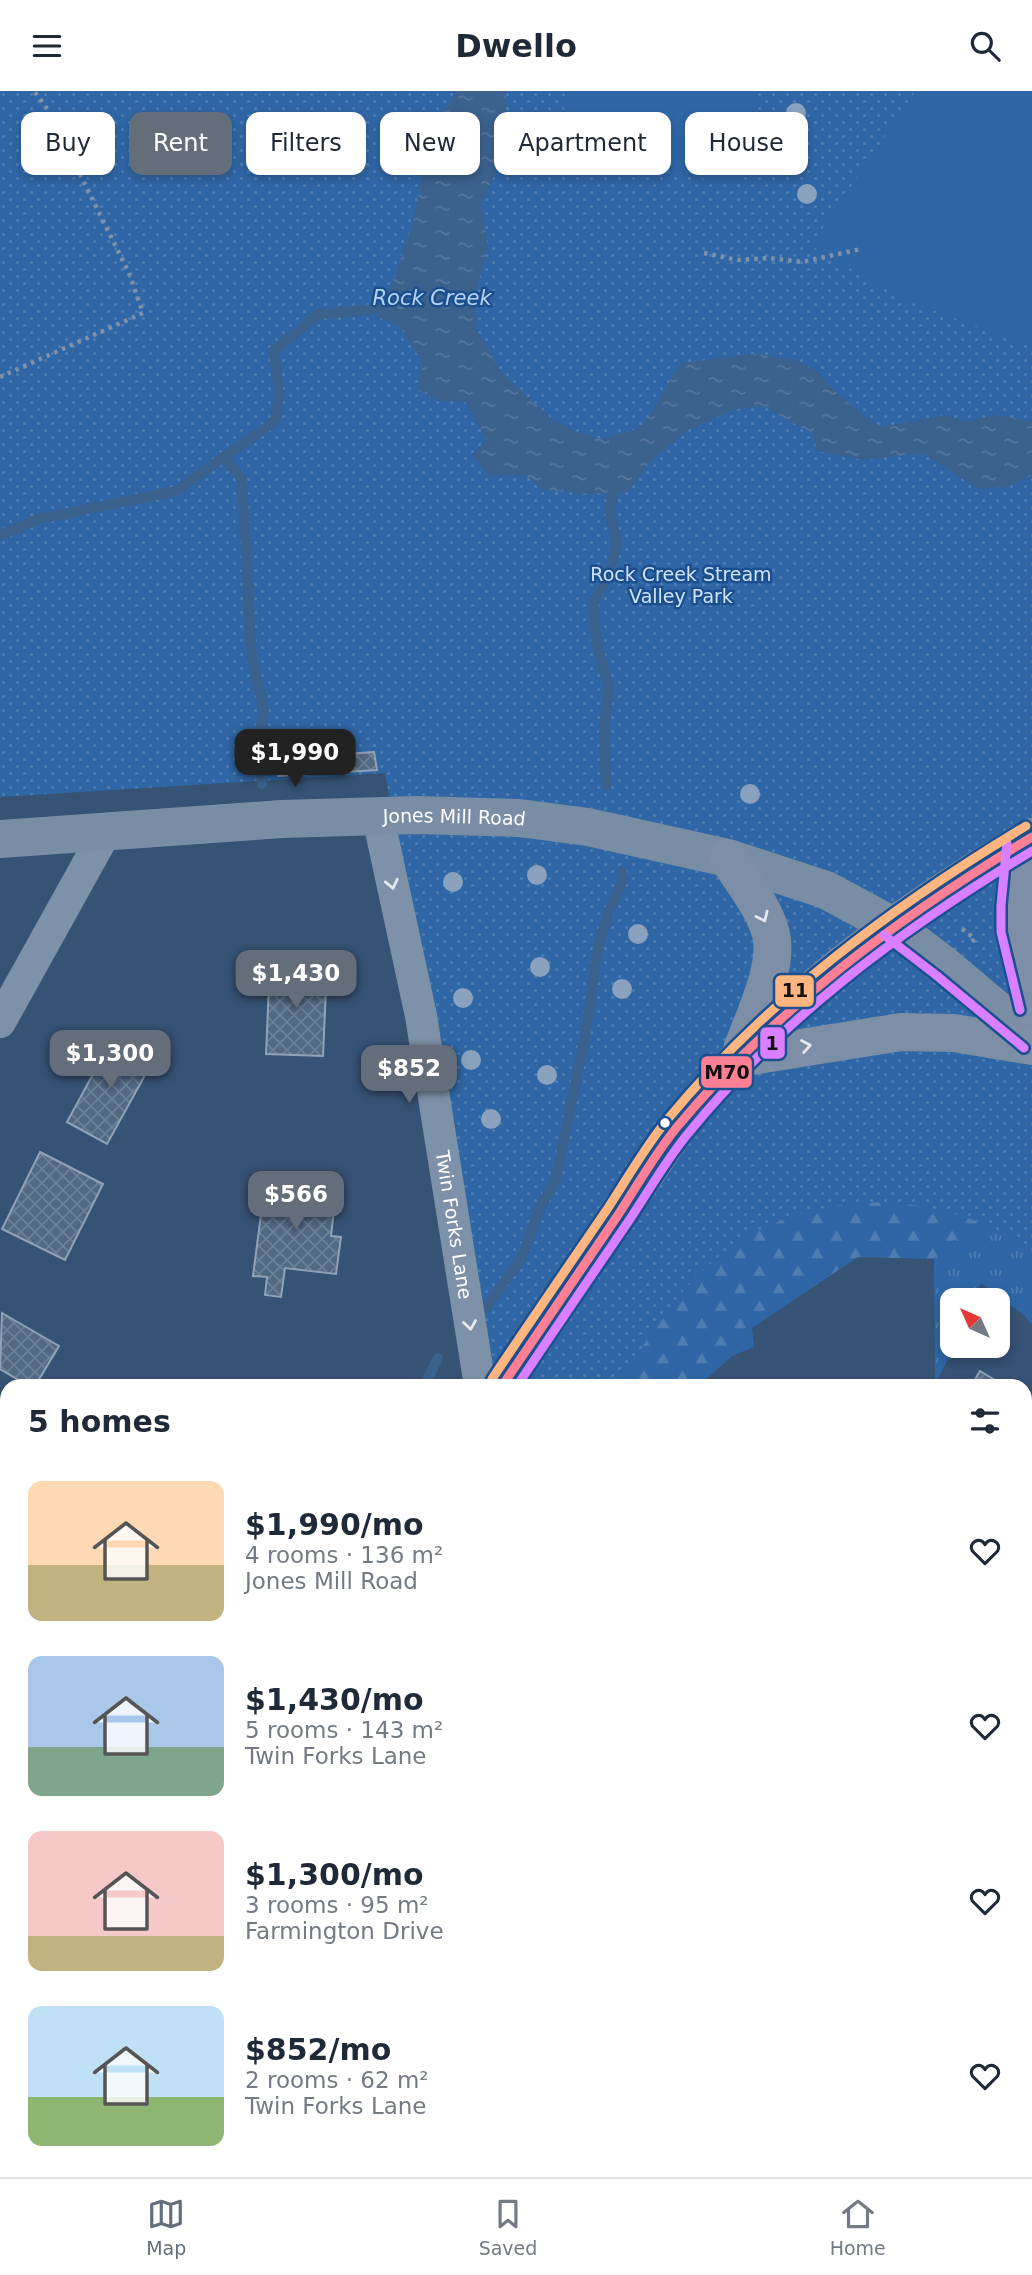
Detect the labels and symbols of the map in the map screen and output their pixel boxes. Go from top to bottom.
water label: Rock Creek [372,286,492,310]
park label: Rock Creek Stream Valley Park [590,563,772,607]
pin: $1,990 [238,729,352,789]
street label: Jones Mill Road [381,804,527,830]
one-way arrow [384,878,399,890]
one-way arrow [755,910,769,922]
pin: $1,430 [239,951,353,1010]
line badge: 11 [774,974,815,1008]
text: 11 [782,979,808,1001]
line badge: 1 [759,1026,786,1060]
pin: $1,300 [53,1031,167,1090]
text: 1 [765,1032,779,1054]
one-way arrow [800,1039,812,1054]
pin: $852 [368,1045,450,1105]
line badge: M70 [700,1055,753,1089]
text: M70 [704,1061,750,1083]
unlabelled marker [658,1116,672,1130]
street label: Twin Forks Lane [431,1148,477,1301]
pin: $566 [255,1171,337,1231]
north arrow [940,1288,1010,1358]
one-way arrow [463,1319,478,1330]

